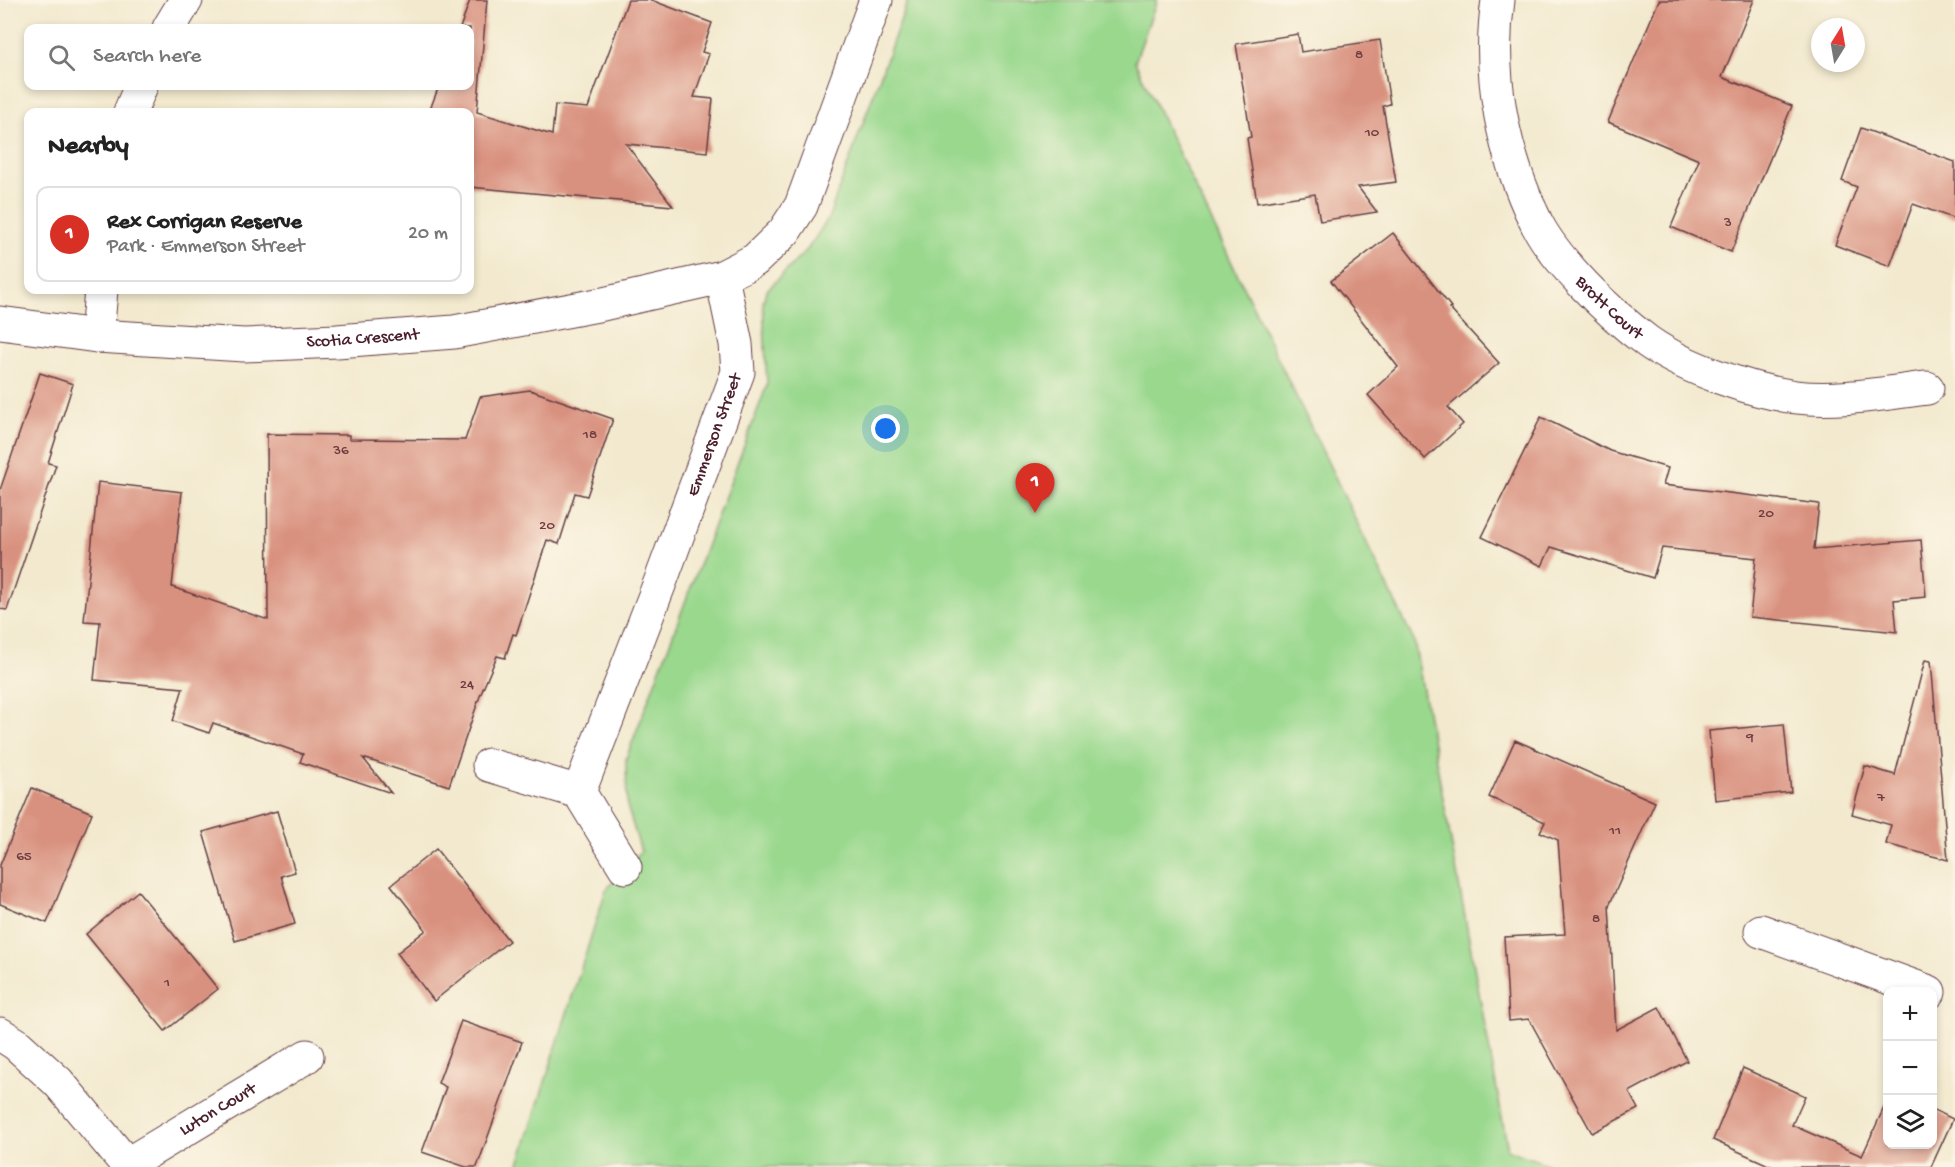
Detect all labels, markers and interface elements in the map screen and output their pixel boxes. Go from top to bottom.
north arrow [1811,18,1865,72]
search box [24,24,474,90]
icon: search [45,41,78,74]
text: Search here [93,44,201,70]
house number: 8 [1355,46,1363,64]
house number: 10 [1364,124,1380,142]
text: Nearby [48,132,129,163]
text: Rex Corrigan Reserve [107,210,302,236]
house number: 3 [1723,214,1732,232]
text: 1 [65,223,74,246]
text: 20 m [408,223,448,246]
text: Park · Emmerson Street [107,236,304,259]
street label: Brott Court [1570,271,1648,346]
street label: Scotia Crescent [306,324,421,353]
street label: Emmerson Street [682,369,748,499]
your location [871,414,900,443]
house number: 18 [582,426,597,444]
house number: 36 [332,442,349,460]
pin: 1 [1016,464,1054,513]
house number: 20 [1758,505,1774,523]
house number: 20 [539,517,555,535]
house number: 24 [460,676,474,694]
house number: 9 [1745,729,1754,747]
house number: 7 [1876,789,1886,807]
house number: 11 [1608,822,1621,840]
house number: 65 [16,848,32,866]
house number: 8 [1592,910,1600,928]
house number: 1 [163,974,170,992]
map controls [1883,987,1937,1149]
button: + [1883,987,1937,1041]
button: − [1883,1041,1937,1095]
street label: Luton Court [176,1078,261,1141]
button: layers [1883,1095,1937,1149]

